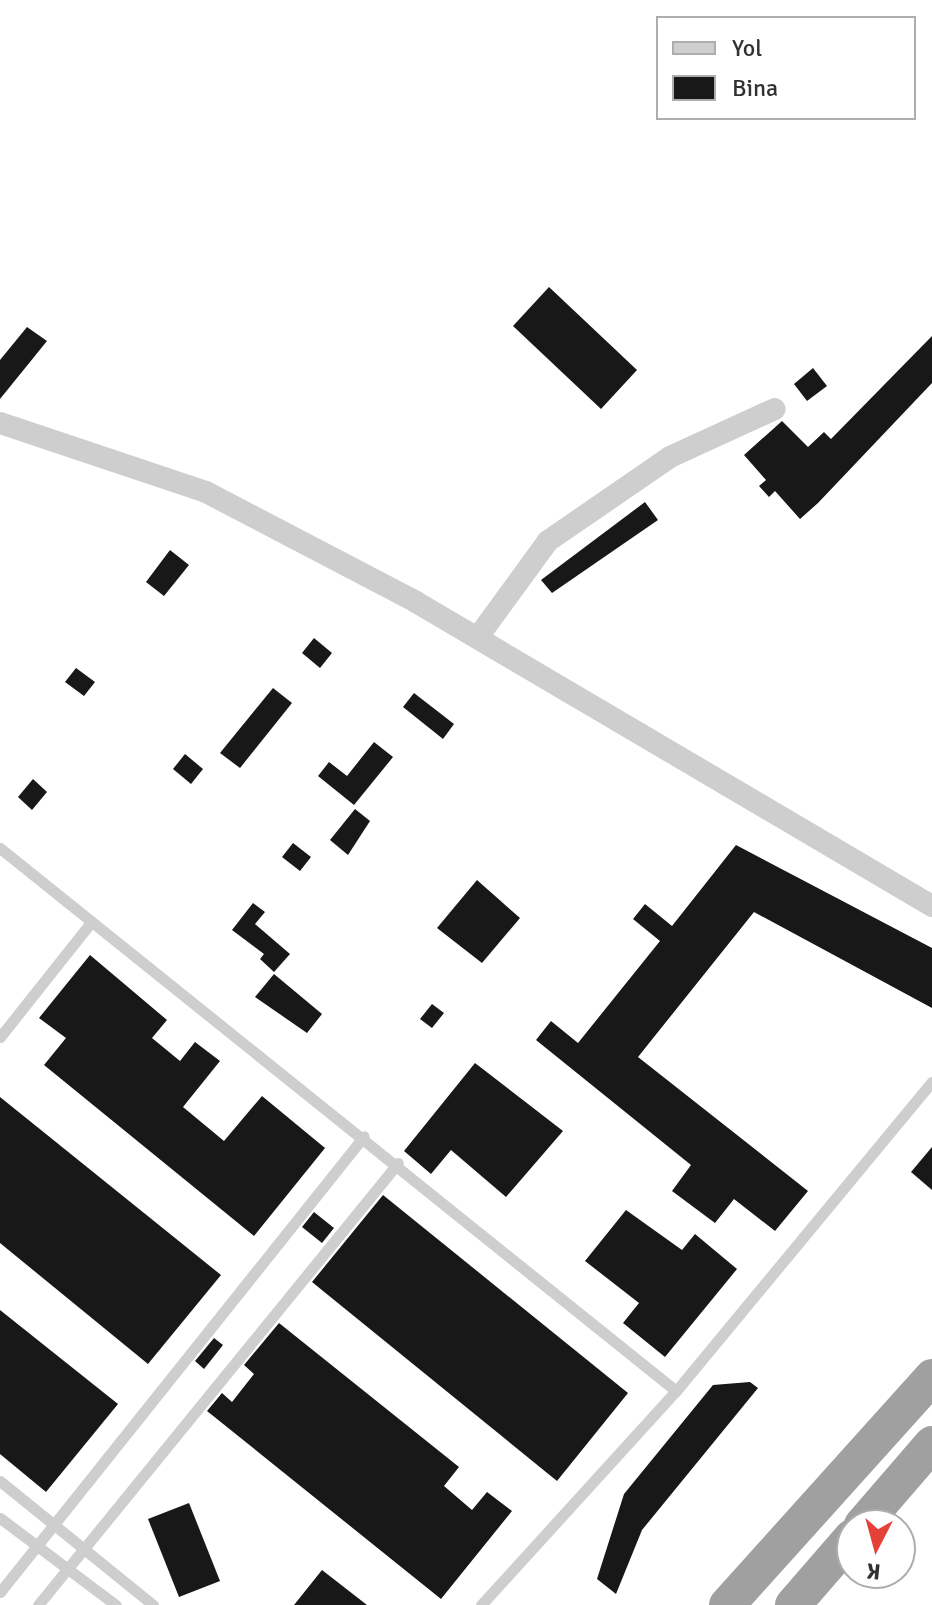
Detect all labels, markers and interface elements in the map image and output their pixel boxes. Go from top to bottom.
legend [656,16,916,120]
text: Yol [732,33,762,63]
text: Bina [732,73,778,103]
north arrow [836,1509,916,1589]
text: K [865,1557,882,1586]

